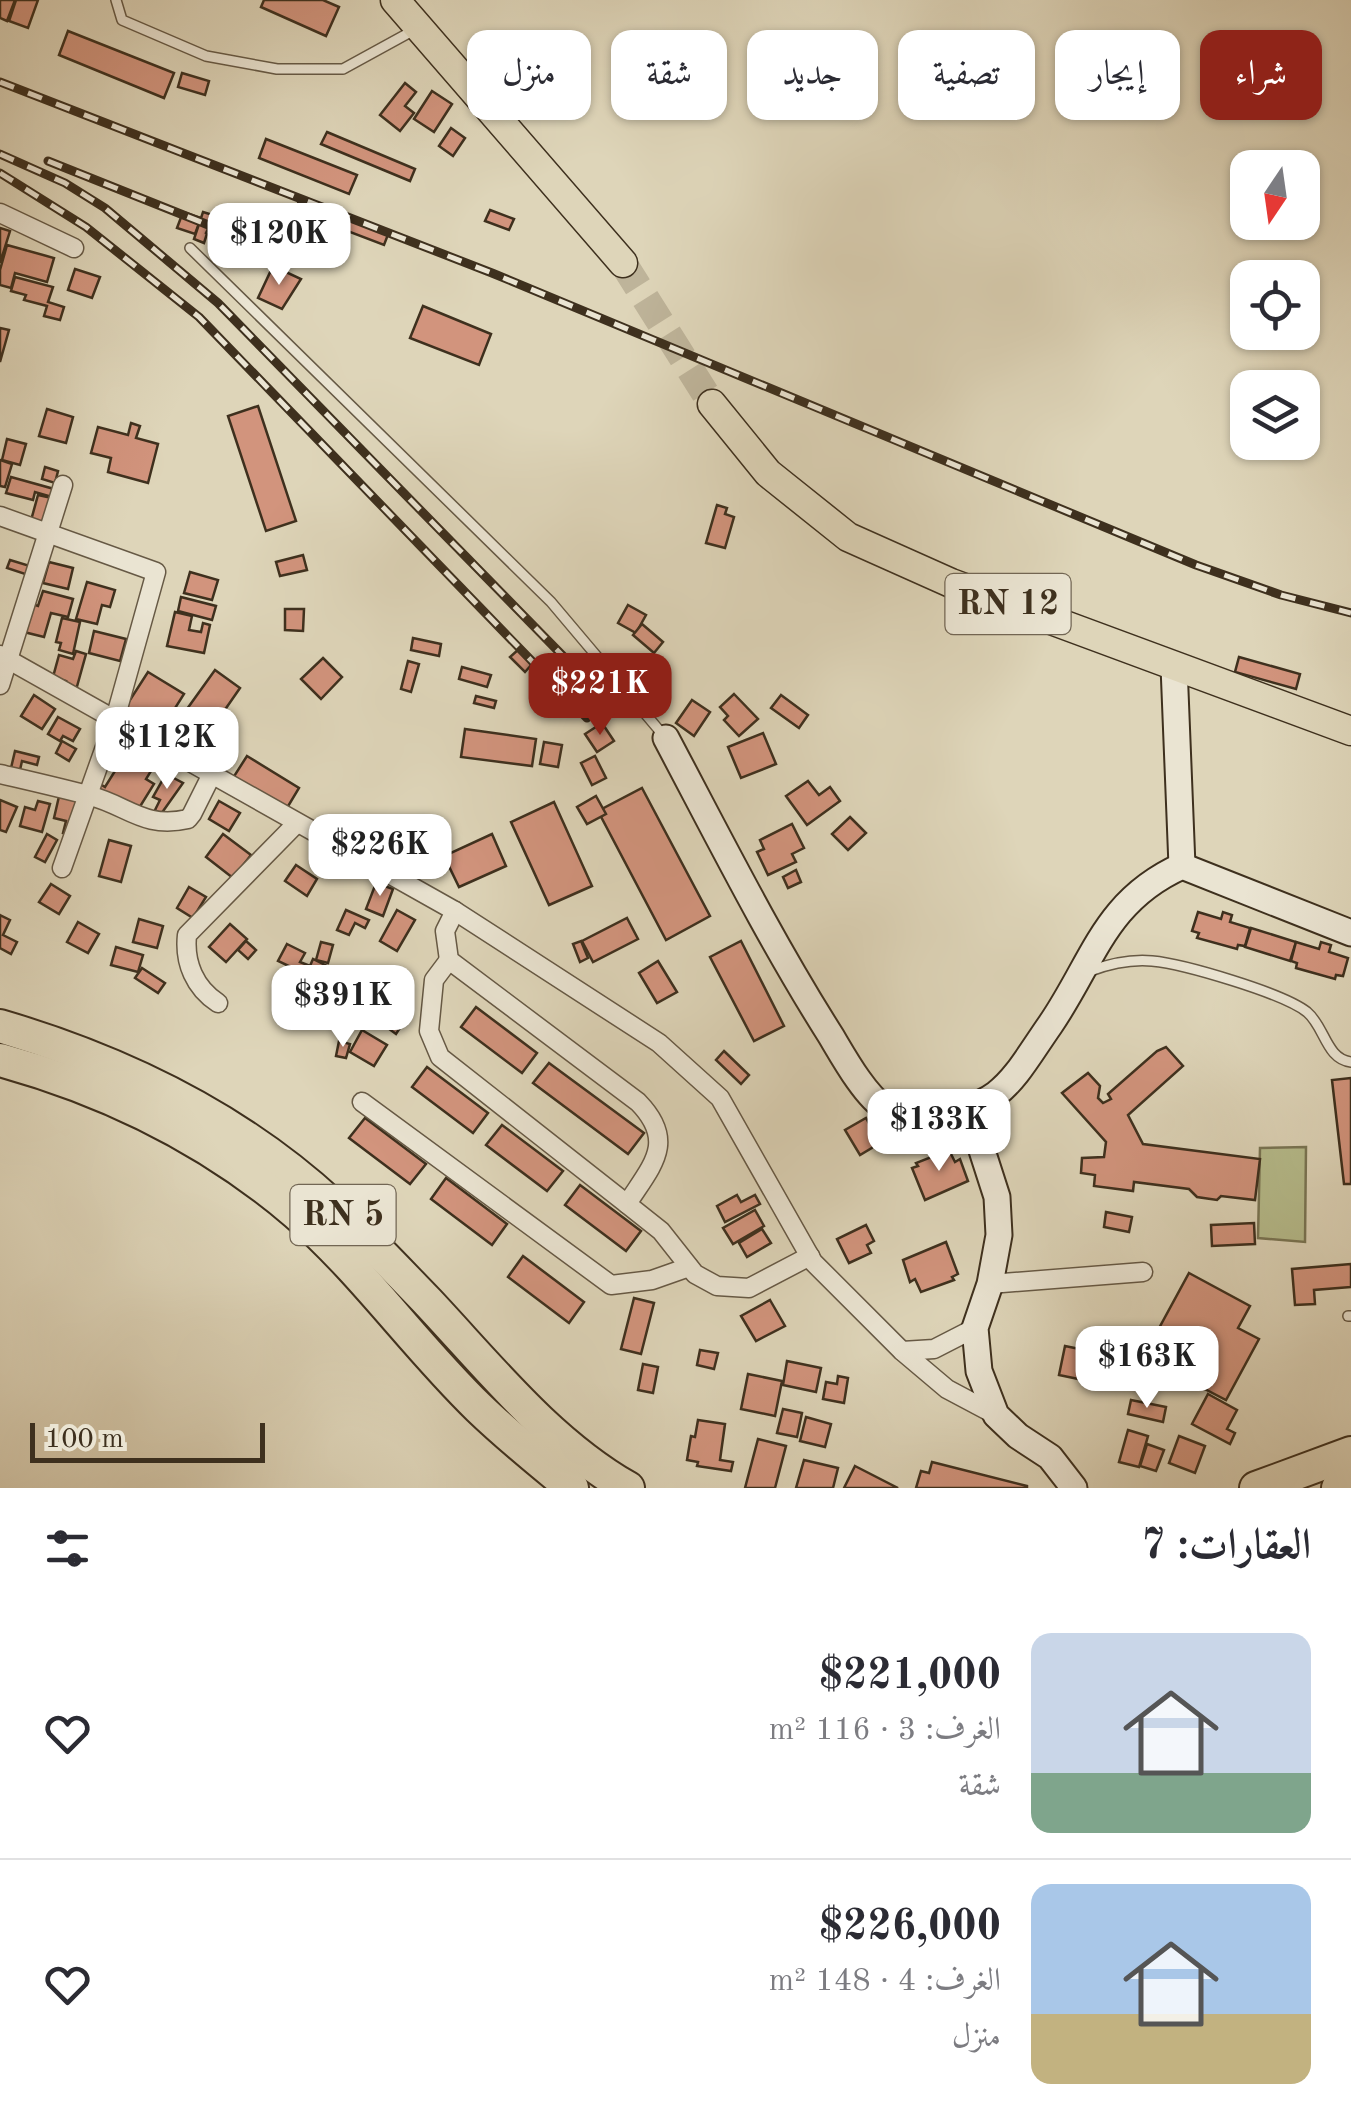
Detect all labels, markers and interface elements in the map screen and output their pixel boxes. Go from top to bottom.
chip: منزل [467,30,591,120]
chip: شقة [611,30,727,120]
chip: جديد [747,30,878,120]
chip: تصفية [898,30,1035,120]
chip: إيجار [1055,30,1180,120]
chip: شراء [1200,30,1322,120]
north arrow [1230,150,1320,240]
map controls [1230,150,1320,460]
pin: $120K [209,203,349,288]
text: $120K [230,219,328,251]
button: locate [1230,260,1320,350]
button: layers [1230,370,1320,460]
road number: RN 12 [946,574,1070,634]
pin: $221K [530,653,670,738]
text: $221K [551,669,649,701]
pin: $112K [97,707,237,792]
text: $112K [118,723,216,755]
pin: $226K [310,814,450,899]
text: $226K [331,830,429,862]
pin: $391K [273,965,413,1050]
text: $391K [294,981,392,1013]
pin: $133K [869,1089,1009,1174]
text: $133K [890,1105,988,1137]
road number: RN 5 [290,1185,396,1245]
pin: $163K [1077,1326,1217,1411]
text: $163K [1098,1342,1196,1374]
scale bar [30,1418,265,1462]
text: 100 m [45,1426,124,1454]
icon: filters [40,1521,95,1576]
text: العقارات: 7 [1141,1526,1311,1568]
text: $221,000 [819,1656,1001,1698]
icon: home [1111,1673,1231,1793]
icon: heart [40,1706,95,1761]
text: الغرف: 3 · 116 m² [769,1715,1001,1747]
text: شقة [959,1771,1001,1803]
text: $226,000 [819,1907,1001,1949]
icon: home [1111,1924,1231,2044]
icon: heart [40,1957,95,2012]
text: الغرف: 4 · 148 m² [769,1966,1001,1998]
text: منزل [952,2022,1001,2054]

